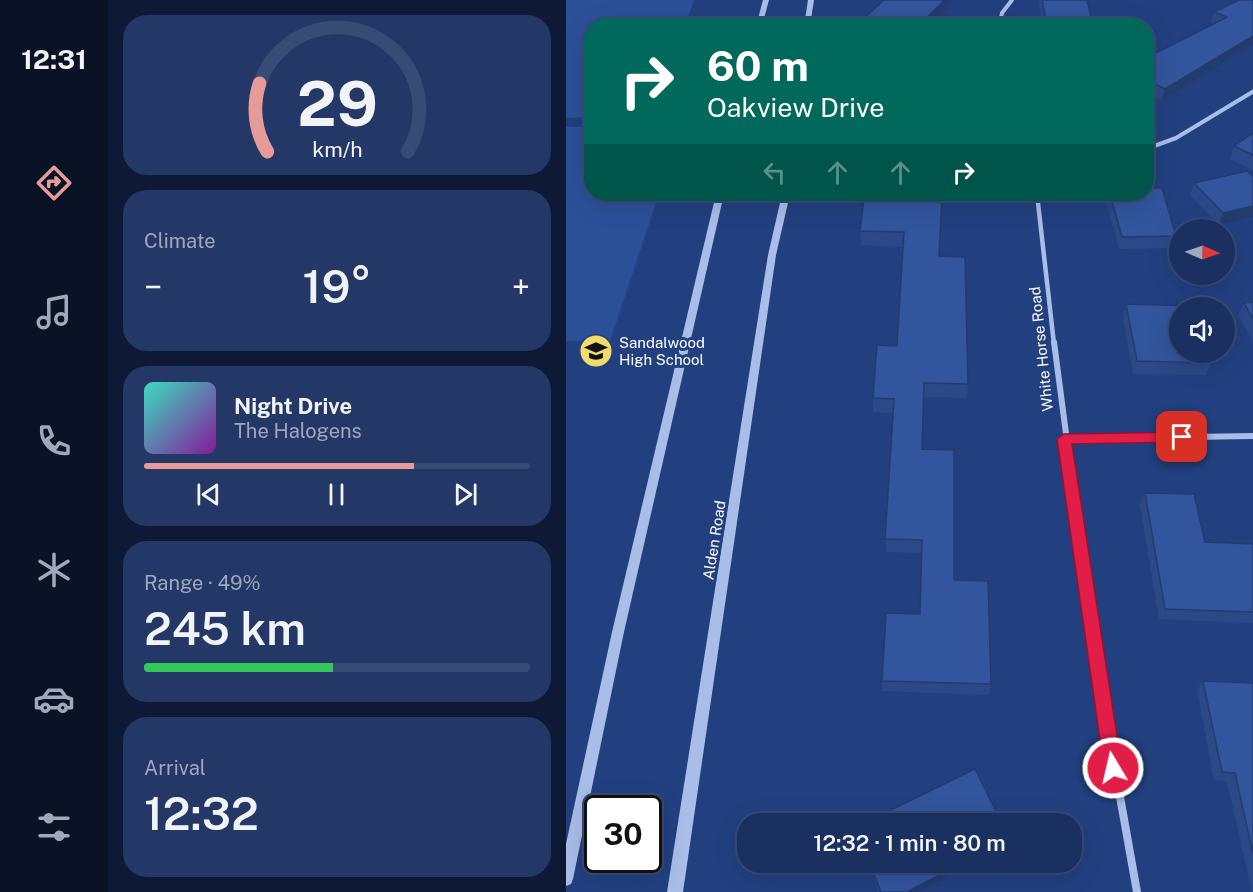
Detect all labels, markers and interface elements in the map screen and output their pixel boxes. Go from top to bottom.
text: 60 m [707,41,809,90]
icon: right [608,42,686,120]
text: 12:31 [21,43,87,75]
text: 29 [297,67,377,140]
text: Oakview Drive [707,91,885,123]
text: km/h [312,138,362,163]
icon: left [758,156,791,189]
icon: ahead [821,156,854,189]
icon: ahead [884,156,917,189]
icon: right [947,156,980,189]
icon: directions [33,162,75,204]
north arrow [1169,219,1235,285]
map controls [1169,219,1235,363]
text: Climate [144,229,216,253]
text: 19° [303,260,371,313]
text: − [144,268,162,306]
text: + [512,268,530,306]
street label: White Horse Road [1026,286,1056,412]
icon: music [33,291,75,333]
button: sound [1169,297,1235,363]
school or university icon: Sandalwood High School [578,333,614,369]
place label: Sandalwood High School [619,334,705,368]
text: Night Drive [234,393,352,419]
pin [1156,411,1207,462]
text: The Halogens [234,419,362,443]
icon: phone [33,420,75,462]
icon: arrive [1165,420,1198,453]
icon: previous [192,478,225,511]
icon: pause [320,478,353,511]
icon: next [449,478,482,511]
street label: Alden Road [699,499,729,581]
icon: climate [33,549,75,591]
text: Range · 49% [144,571,261,595]
text: 245 km [144,602,306,655]
icon: car [33,678,75,720]
position arrow [1081,736,1145,800]
text: Arrival [144,756,206,780]
text: 12:32 [144,787,259,840]
speed limit sign: 30 [584,795,662,873]
icon: filters [33,806,75,848]
text: 12:32 · 1 min · 80 m [813,830,1006,856]

